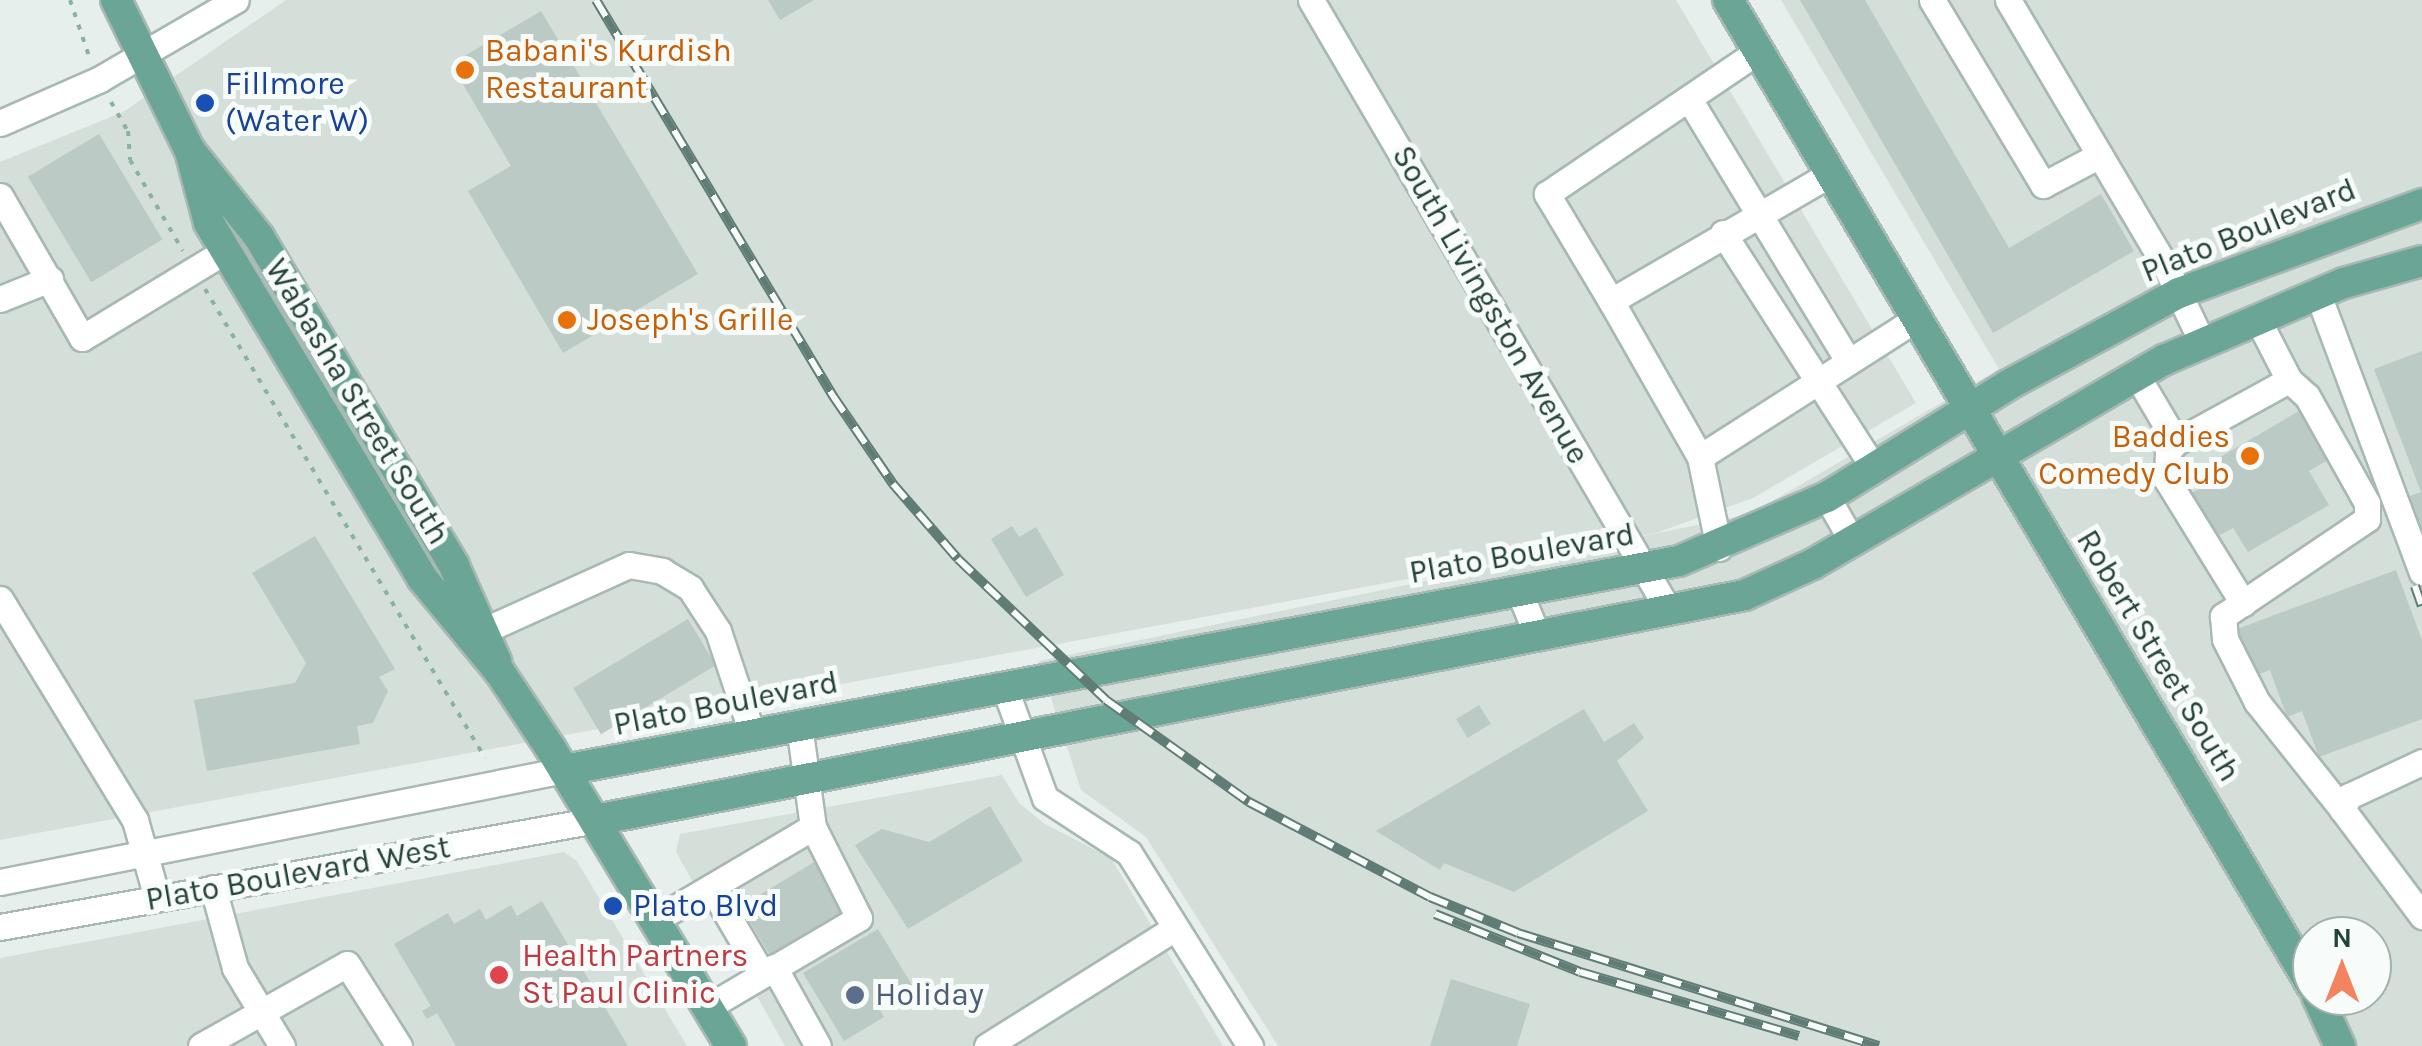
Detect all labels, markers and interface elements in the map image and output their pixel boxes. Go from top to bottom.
place label: Babani's Kurdish Restaurant [485,33,732,108]
marker: Babani's Kurdish Restaurant [454,59,476,81]
place label: Fillmore (Water W) [225,66,369,141]
marker: Fillmore (Water W) [194,92,216,114]
street label: South Livingston Avenue [1383,139,1597,471]
street label: Plato Boulevard [2136,171,2362,291]
street label: Wabasha Street South [257,252,457,552]
place label: Joseph's Grille [587,301,793,339]
marker: Joseph's Grille [556,309,578,331]
place label: Baddies Comedy Club [2038,419,2230,494]
marker: Baddies Comedy Club [2239,445,2261,467]
street label: Plato Boulevard [1407,515,1637,593]
street label: Robert Street South [2068,523,2248,789]
street label: Plato Boulevard [611,663,841,745]
street label: Plato Boulevard West [143,828,453,920]
place label: Plato Blvd [633,887,778,925]
marker: Plato Blvd [602,895,624,917]
north arrow [2292,916,2392,1016]
text: N [2332,921,2352,954]
place label: Health Partners St Paul Clinic [522,938,748,1013]
marker: Health Partners St Paul Clinic [486,962,512,988]
place label: Holiday [875,976,984,1014]
marker: Holiday [844,984,866,1006]

